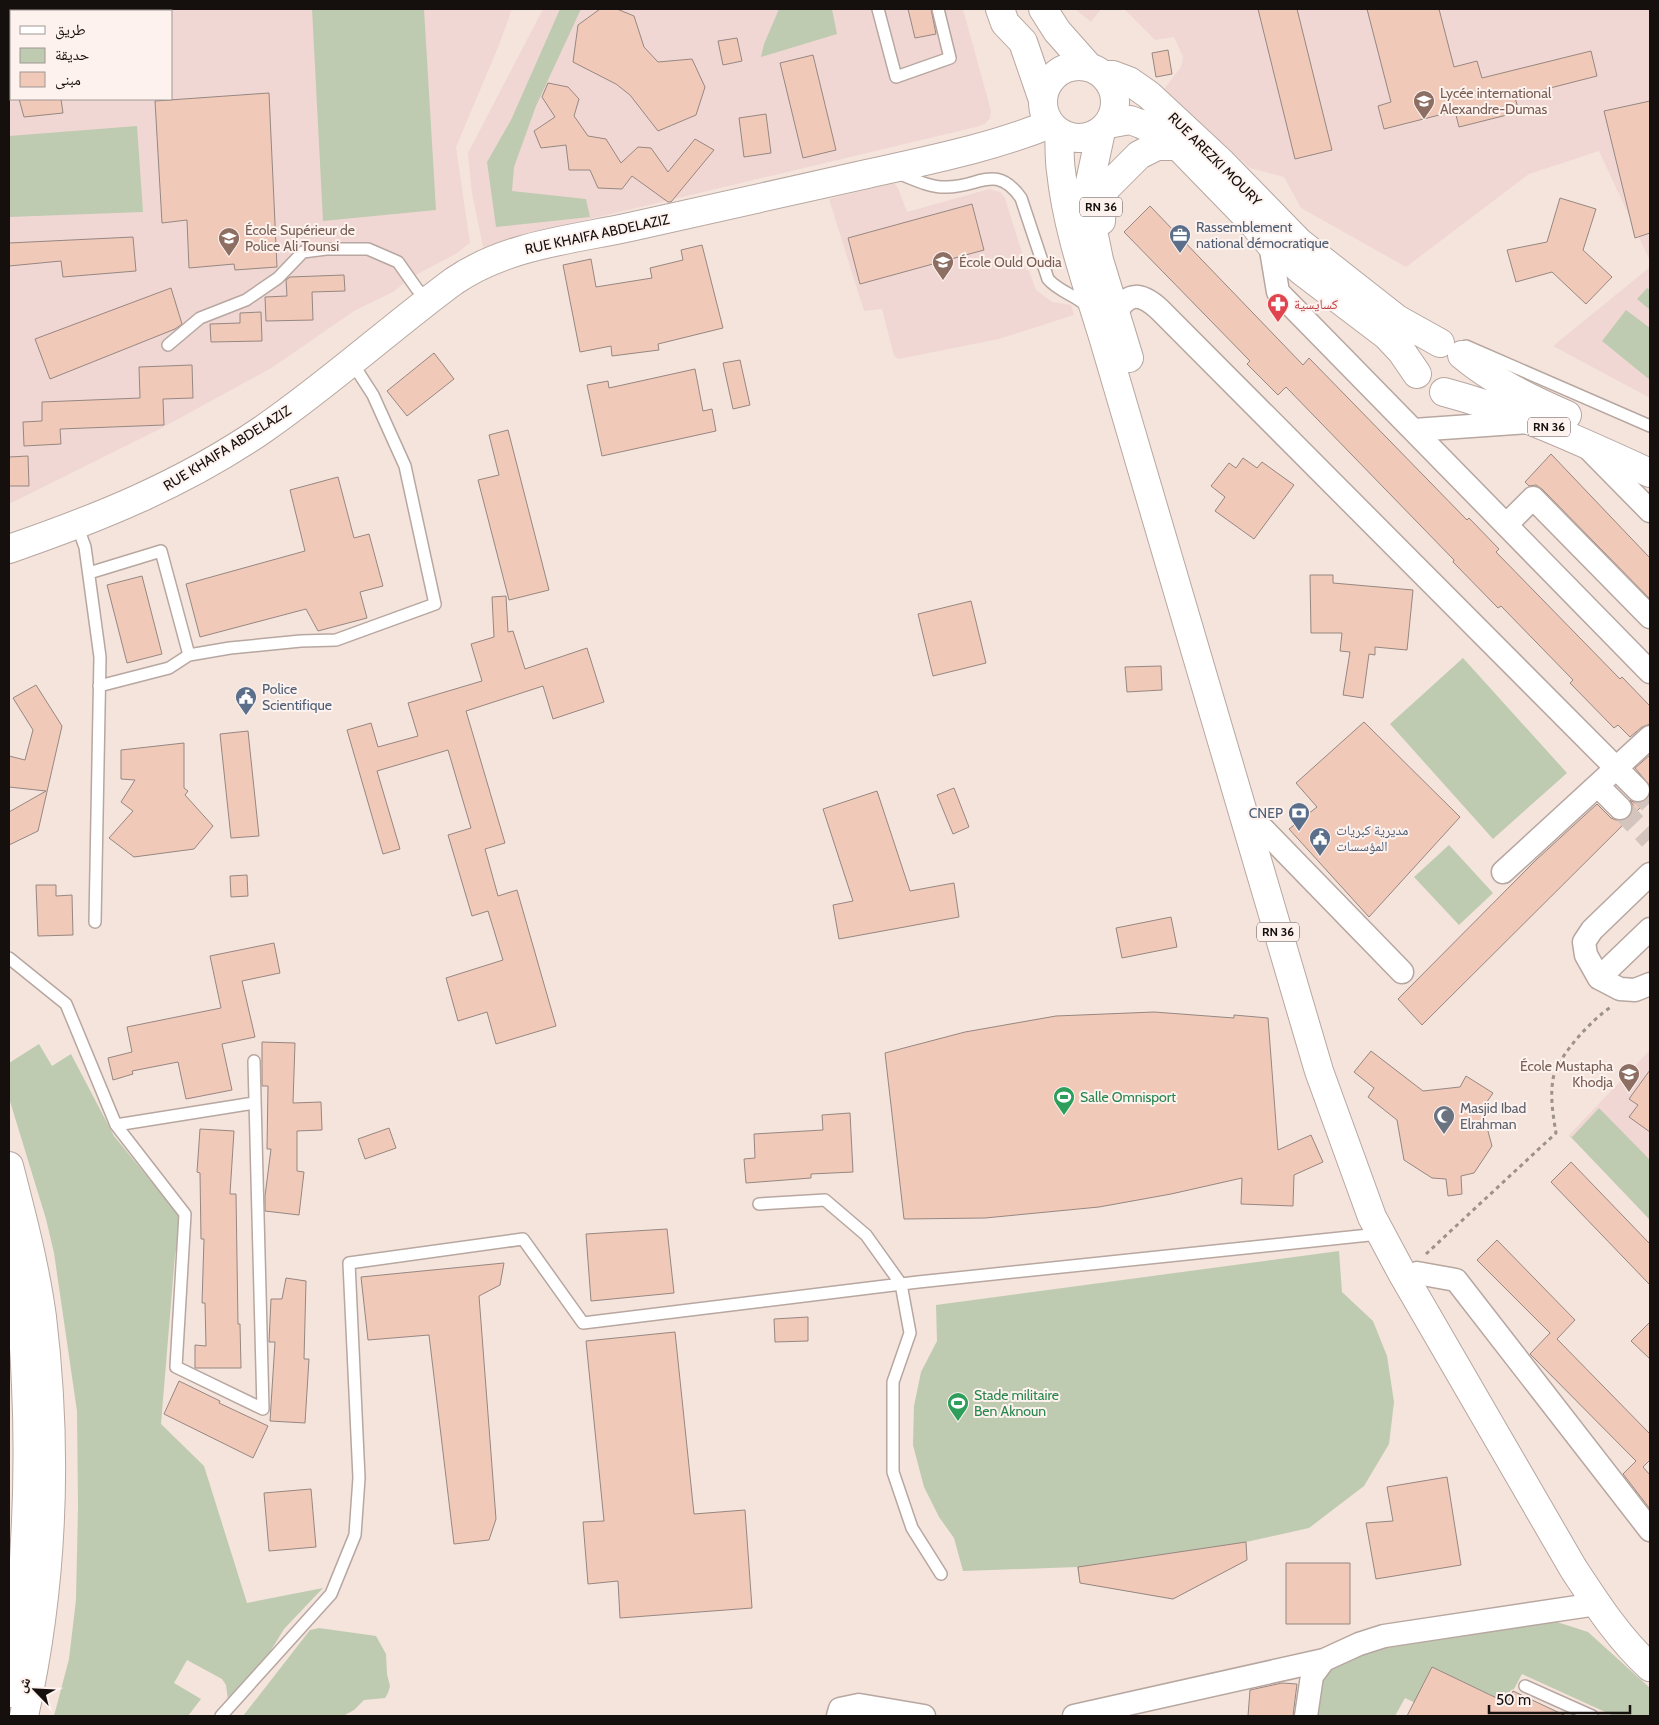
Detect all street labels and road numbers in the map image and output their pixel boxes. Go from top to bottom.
street label: RUE AREZKI MOURY [1164,108,1266,210]
road number: RN 36 [1080,198,1122,216]
street label: RUE KHAIFA ABDELAZIZ [523,210,671,258]
street label: RUE KHAIFA ABDELAZIZ [160,401,295,495]
road number: RN 36 [1528,418,1570,437]
road number: RN 36 [1257,922,1299,942]

